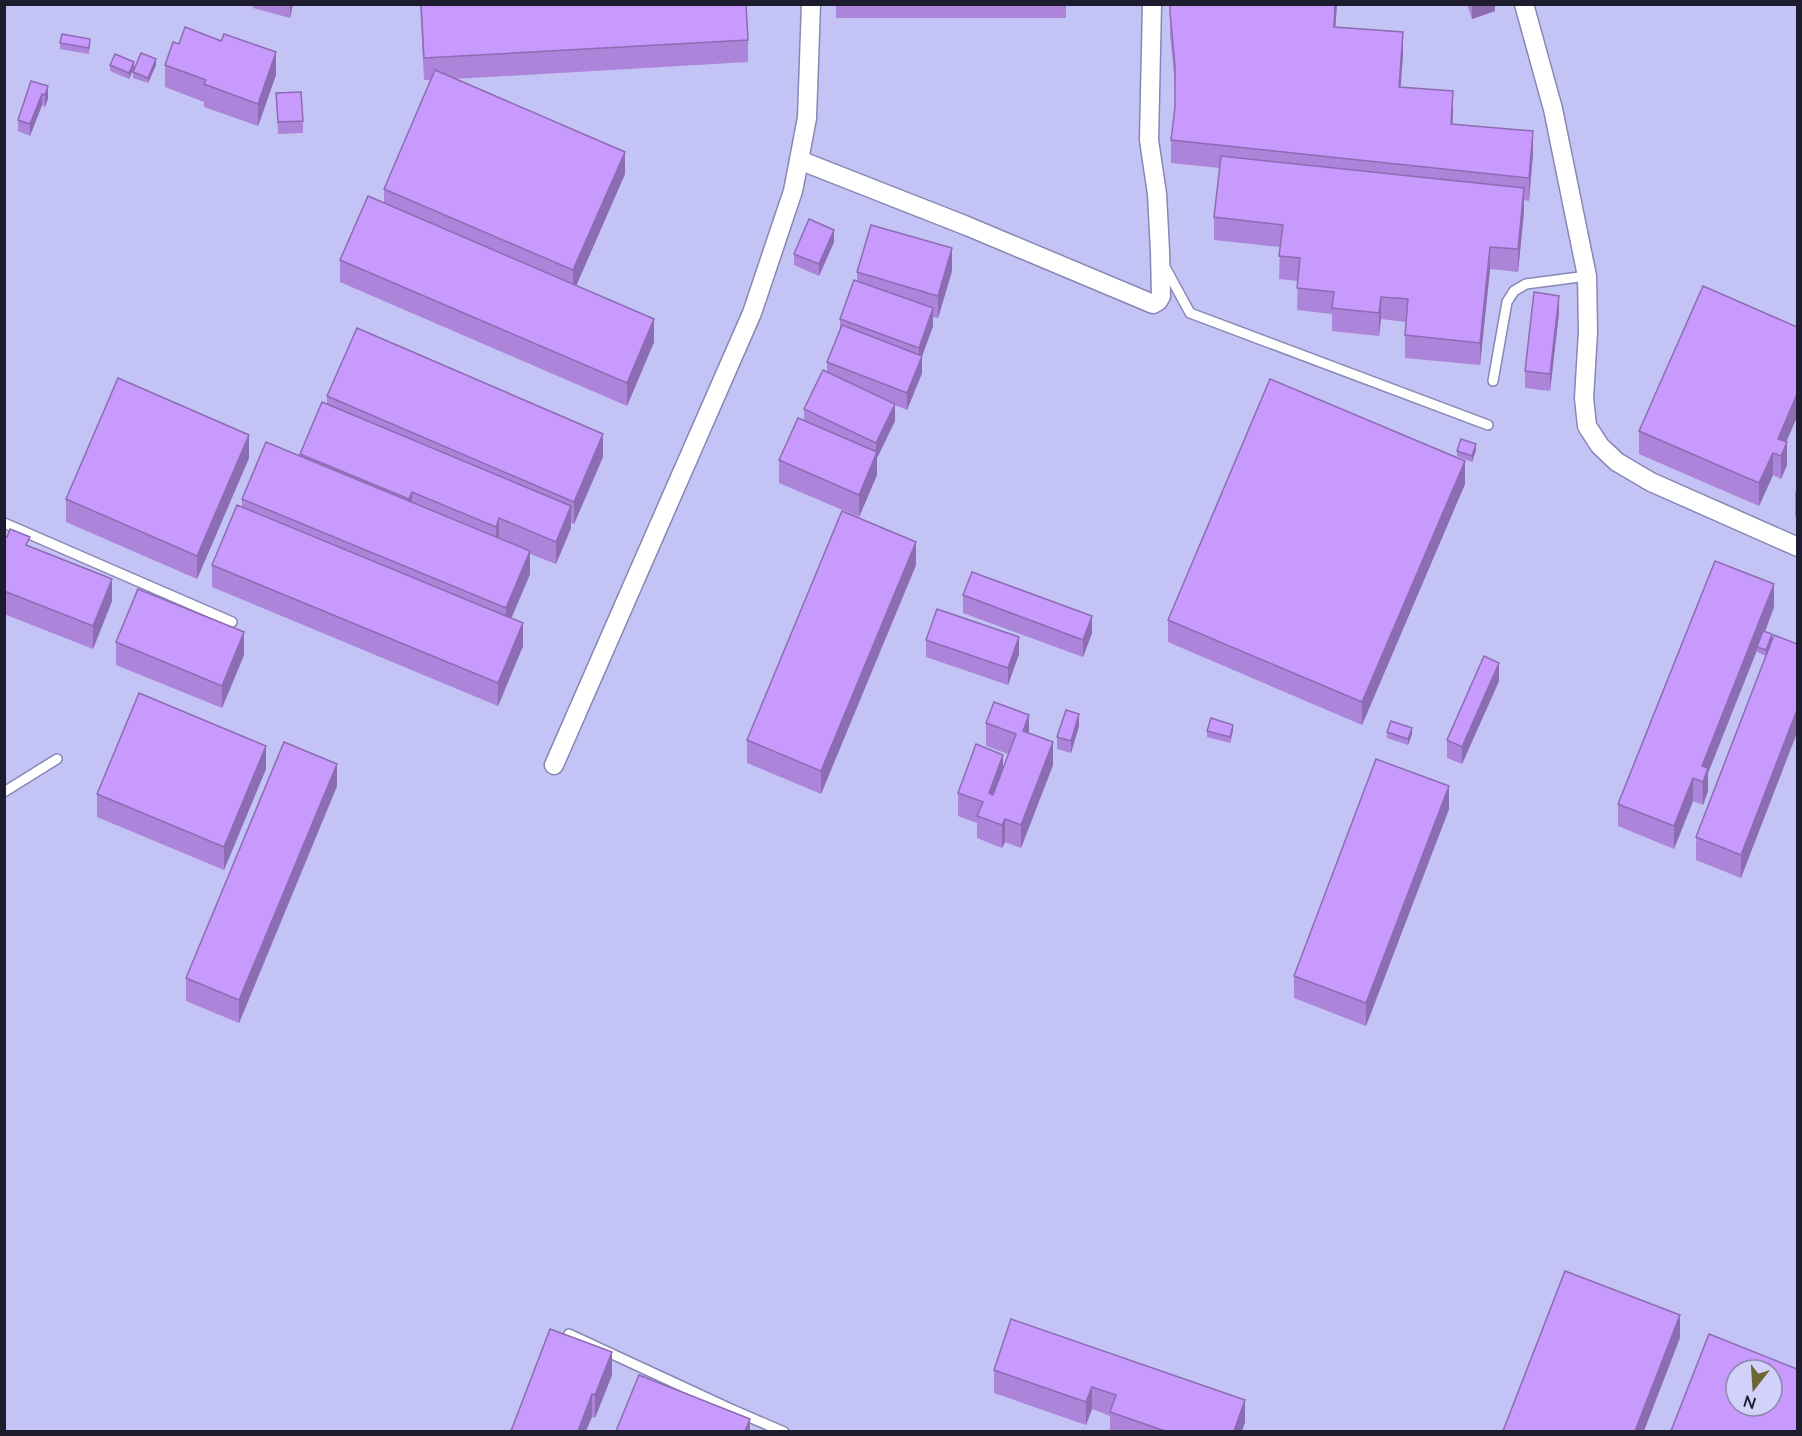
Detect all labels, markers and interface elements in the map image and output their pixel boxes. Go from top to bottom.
north arrow [1724,1358,1784,1418]
text: N [1741,1392,1758,1414]

